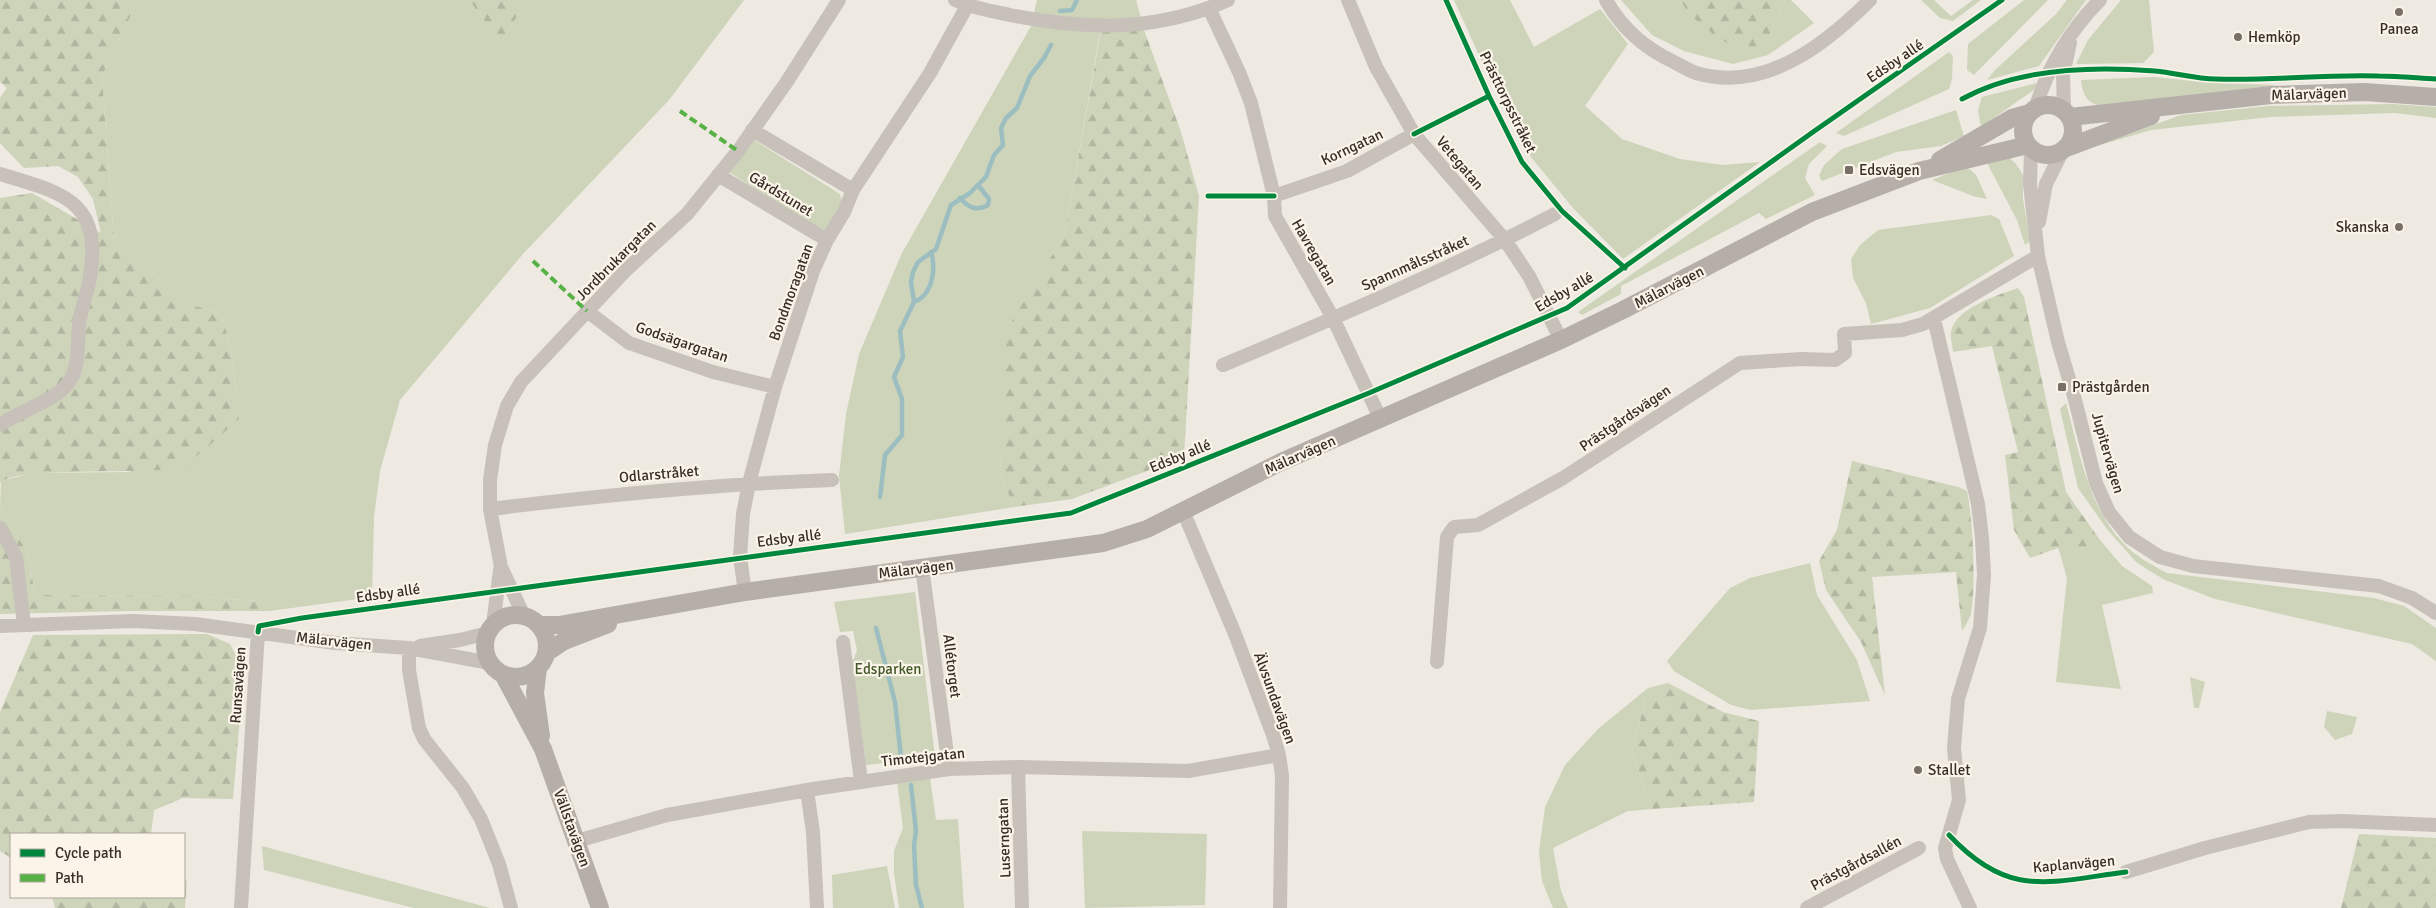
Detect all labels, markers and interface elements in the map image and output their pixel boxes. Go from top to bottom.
marker: Panea [2393,6,2405,18]
place label: Panea [2379,20,2419,38]
place label: Hemköp [2248,28,2301,46]
marker: Hemköp [2232,31,2244,43]
street label: Edsby allé [1863,35,1927,87]
street label: Prästtorpsstråket [1476,48,1540,156]
street label: Mälarvägen [2271,84,2347,104]
street label: Korngatan [1318,125,1386,169]
street label: Vetegatan [1432,133,1488,193]
place label: Edsvägen [1859,161,1920,179]
marker: Edsvägen [1843,164,1855,176]
street label: Gårdstunet [746,168,816,220]
street label: Jordbrukargatan [572,216,660,304]
street label: Havregatan [1288,216,1340,288]
place label: Skanska [2336,218,2389,236]
marker: Skanska [2393,221,2405,233]
street label: Spannmålsstråket [1359,231,1471,295]
street label: Bondmoragatan [765,241,817,343]
street label: Mälarvägen [1631,262,1707,312]
street label: Edsby allé [1531,268,1597,316]
street label: Godsägargatan [633,318,731,366]
place label: Prästgården [2072,378,2150,396]
street label: Prästgårdsvägen [1576,381,1674,455]
marker: Prästgården [2056,381,2068,393]
street label: Jupitervägen [2088,410,2128,496]
street label: Mälarvägen [1262,431,1338,479]
street label: Edsby allé [1147,436,1213,476]
street label: Odlarstråket [618,462,700,486]
street label: Edsby allé [756,525,822,551]
street label: Mälarvägen [877,555,955,583]
street label: Edsby allé [355,580,421,606]
street label: Mälarvägen [295,628,373,654]
street label: Allétorget [939,633,965,699]
street label: Runsavägen [226,646,250,724]
street label: Älvsundavägen [1250,650,1300,746]
park label: Edsparken [855,660,921,678]
street label: Timotejgatan [880,744,966,770]
place label: Stallet [1928,761,1970,779]
marker: Stallet [1912,764,1924,776]
street label: Vällstavägen [550,787,594,869]
street label: Luserngatan [994,798,1014,878]
street label: Prästgårdsallén [1808,832,1904,894]
legend [10,833,185,898]
text: Cycle path [55,844,122,862]
street label: Kaplanvägen [2032,851,2116,877]
text: Path [55,869,84,887]

